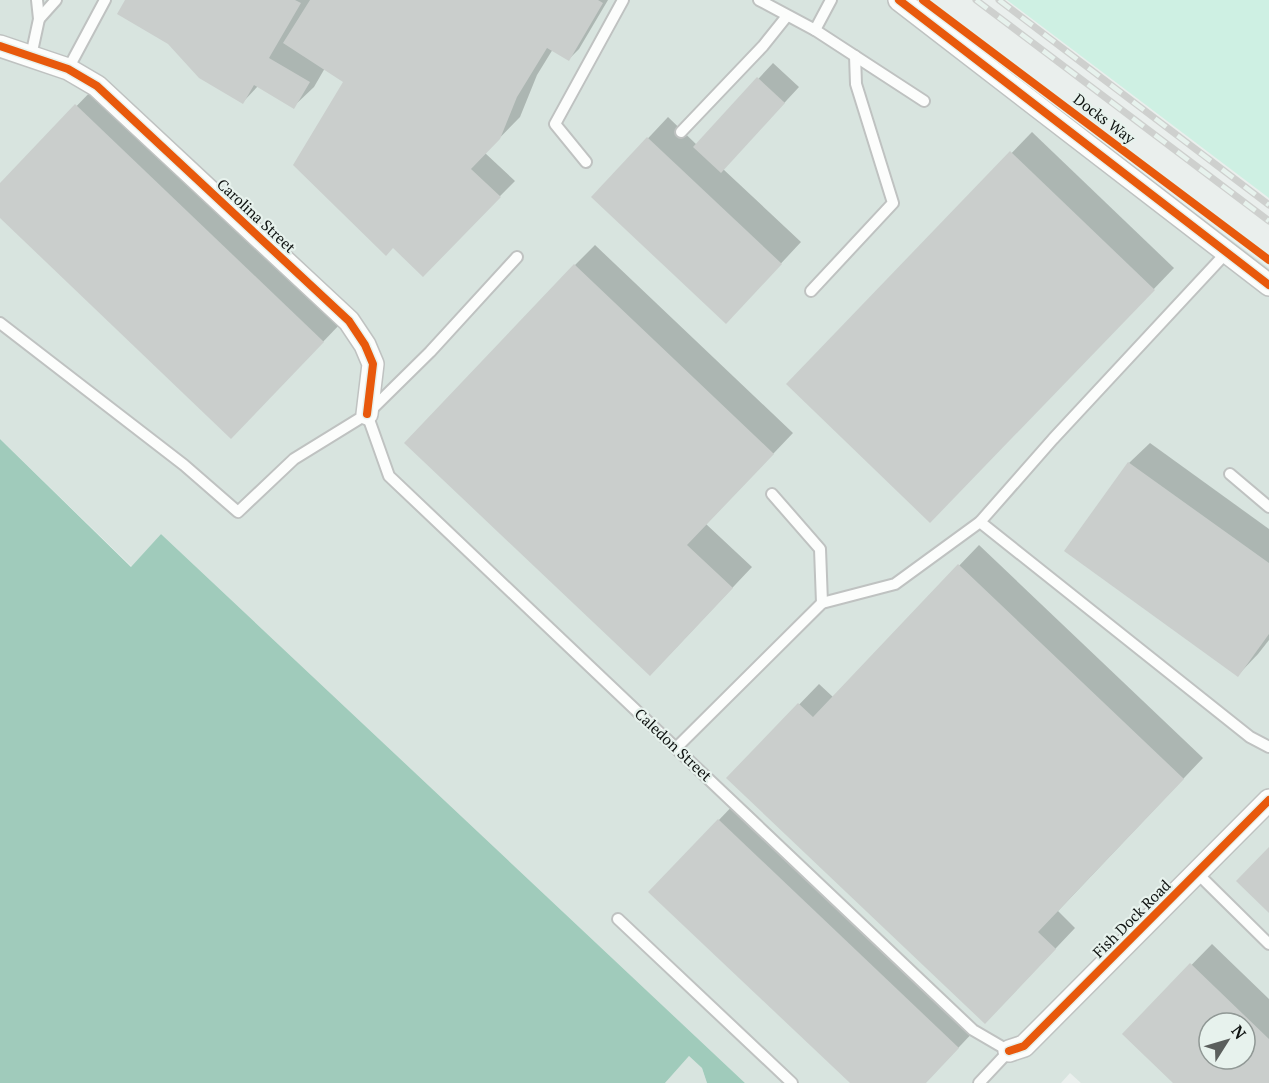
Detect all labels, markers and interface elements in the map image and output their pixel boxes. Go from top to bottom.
street label: Docks Way [1070,89,1140,148]
street label: Carolina Street [213,174,301,257]
street label: Caledon Street [631,703,717,785]
street label: Fish Dock Road [1088,875,1175,962]
north arrow [1197,1011,1257,1071]
text: N [1227,1021,1251,1043]

